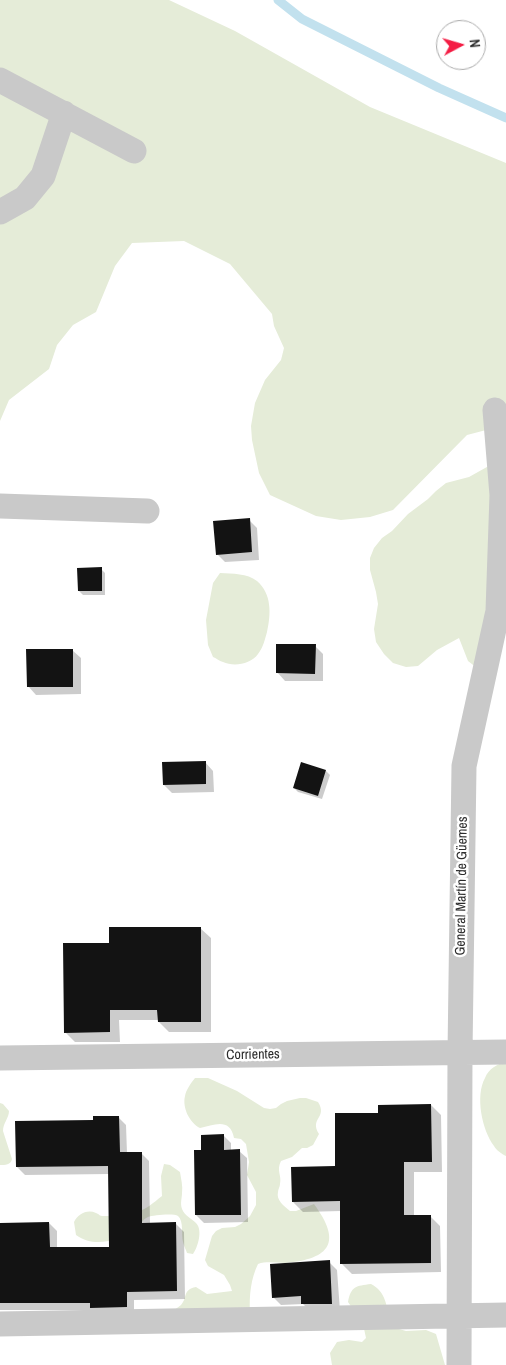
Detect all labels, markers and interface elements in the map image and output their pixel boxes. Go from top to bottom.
north arrow [436,20,486,70]
text: N [466,38,484,49]
street label: General Martín de Güemes [452,816,472,956]
street label: Corrientes [226,1046,280,1064]

